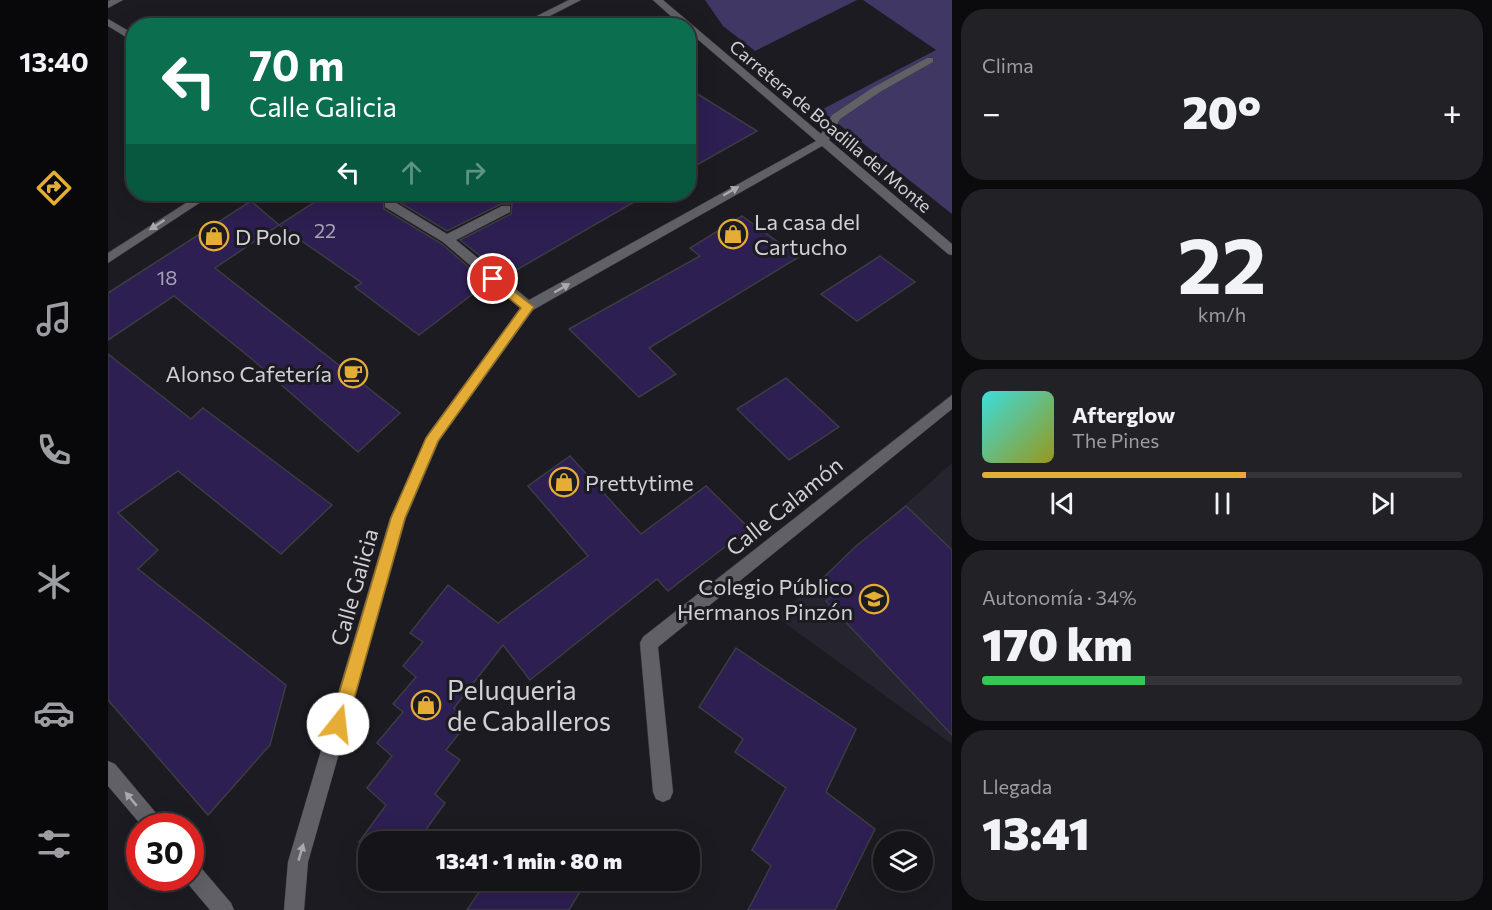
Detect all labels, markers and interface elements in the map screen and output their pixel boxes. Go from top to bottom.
street label: Carretera de Boadilla del Monte [726,35,936,217]
text: 70 m [249,38,344,90]
icon: left [150,42,228,120]
text: 13:40 [19,45,89,78]
text: Clima [982,53,1034,77]
text: 20° [1182,83,1261,138]
text: Calle Galicia [249,90,397,123]
text: − [982,91,1001,132]
text: + [1443,91,1462,132]
icon: left [332,156,365,189]
icon: ahead [395,156,428,189]
icon: right [458,156,491,189]
icon: directions [33,167,75,209]
one-way arrow [723,186,740,196]
place label: La casa del Cartucho [754,208,860,260]
text: 22 [1178,215,1266,310]
house number: 22 [314,218,336,242]
shop icon: La casa del Cartucho [717,218,749,250]
one-way arrow [149,220,166,231]
shop icon: D Polo [198,220,230,252]
place label: D Polo [235,223,301,250]
pin [467,253,518,304]
icon: arrive [476,262,509,295]
house number: 18 [157,265,177,289]
one-way arrow [554,283,571,293]
icon: music [33,298,75,340]
text: km/h [1198,302,1246,326]
cafe icon: Alonso Cafetería [337,357,369,389]
place label: Alonso Cafetería [166,360,332,387]
text: Afterglow [1072,401,1175,428]
text: The Pines [1072,428,1159,452]
icon: phone [33,429,75,471]
street label: Calle Calamón [720,451,848,561]
shop icon: Prettytime [548,466,580,498]
place label: Prettytime [585,469,694,496]
icon: previous [1046,487,1079,520]
icon: pause [1206,487,1239,520]
icon: next [1366,487,1399,520]
street label: Calle Galicia [324,525,384,649]
icon: climate [33,561,75,603]
place label: Colegio Público Hermanos Pinzón [677,573,853,625]
school or university icon: Colegio Público Hermanos Pinzón [858,583,890,615]
text: Autonomía · 34% [982,585,1137,609]
text: 170 km [982,615,1133,670]
place label: Peluqueria de Caballeros [447,673,611,737]
shop icon: Peluqueria de Caballeros [410,689,442,721]
icon: car [33,692,75,734]
position arrow [306,692,370,756]
text: Llegada [982,774,1052,798]
one-way arrow [125,792,138,807]
text: 13:41 [982,804,1090,859]
speed limit sign: 30 [126,813,204,891]
icon: filters [33,823,75,865]
map controls [873,831,933,891]
button: layers [873,831,933,891]
one-way arrow [297,843,306,861]
text: 13:41 · 1 min · 80 m [436,847,622,874]

